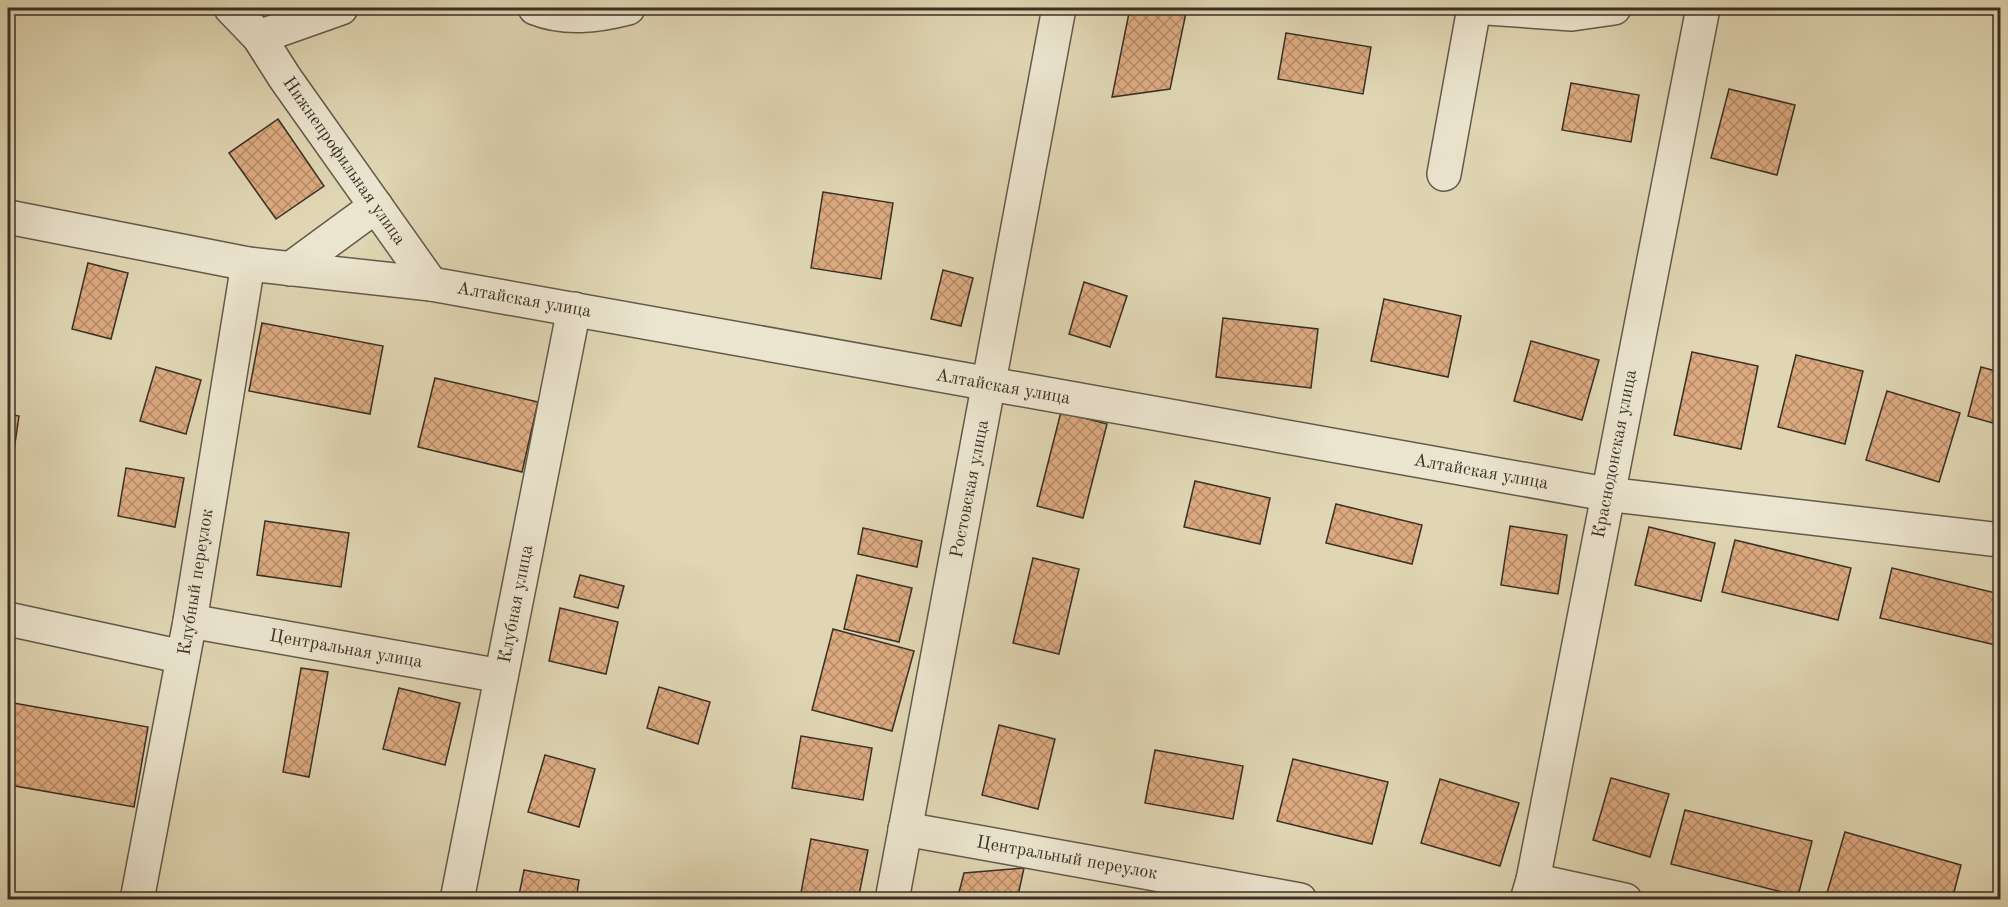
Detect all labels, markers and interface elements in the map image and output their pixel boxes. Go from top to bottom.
street label: Нижнепрофильная улица [278,74,409,249]
street label: Алтайская улица [455,279,593,321]
street label: Алтайская улица [934,366,1072,408]
street label: Краснодонская улица [1590,368,1640,540]
street label: Ростовская улица [948,418,992,560]
street label: Алтайская улица [1412,451,1550,493]
street label: Клубный переулок [176,507,216,657]
street label: Клубная улица [496,543,536,665]
street label: Центральная улица [268,627,424,671]
street label: Центральный переулок [975,833,1159,883]

